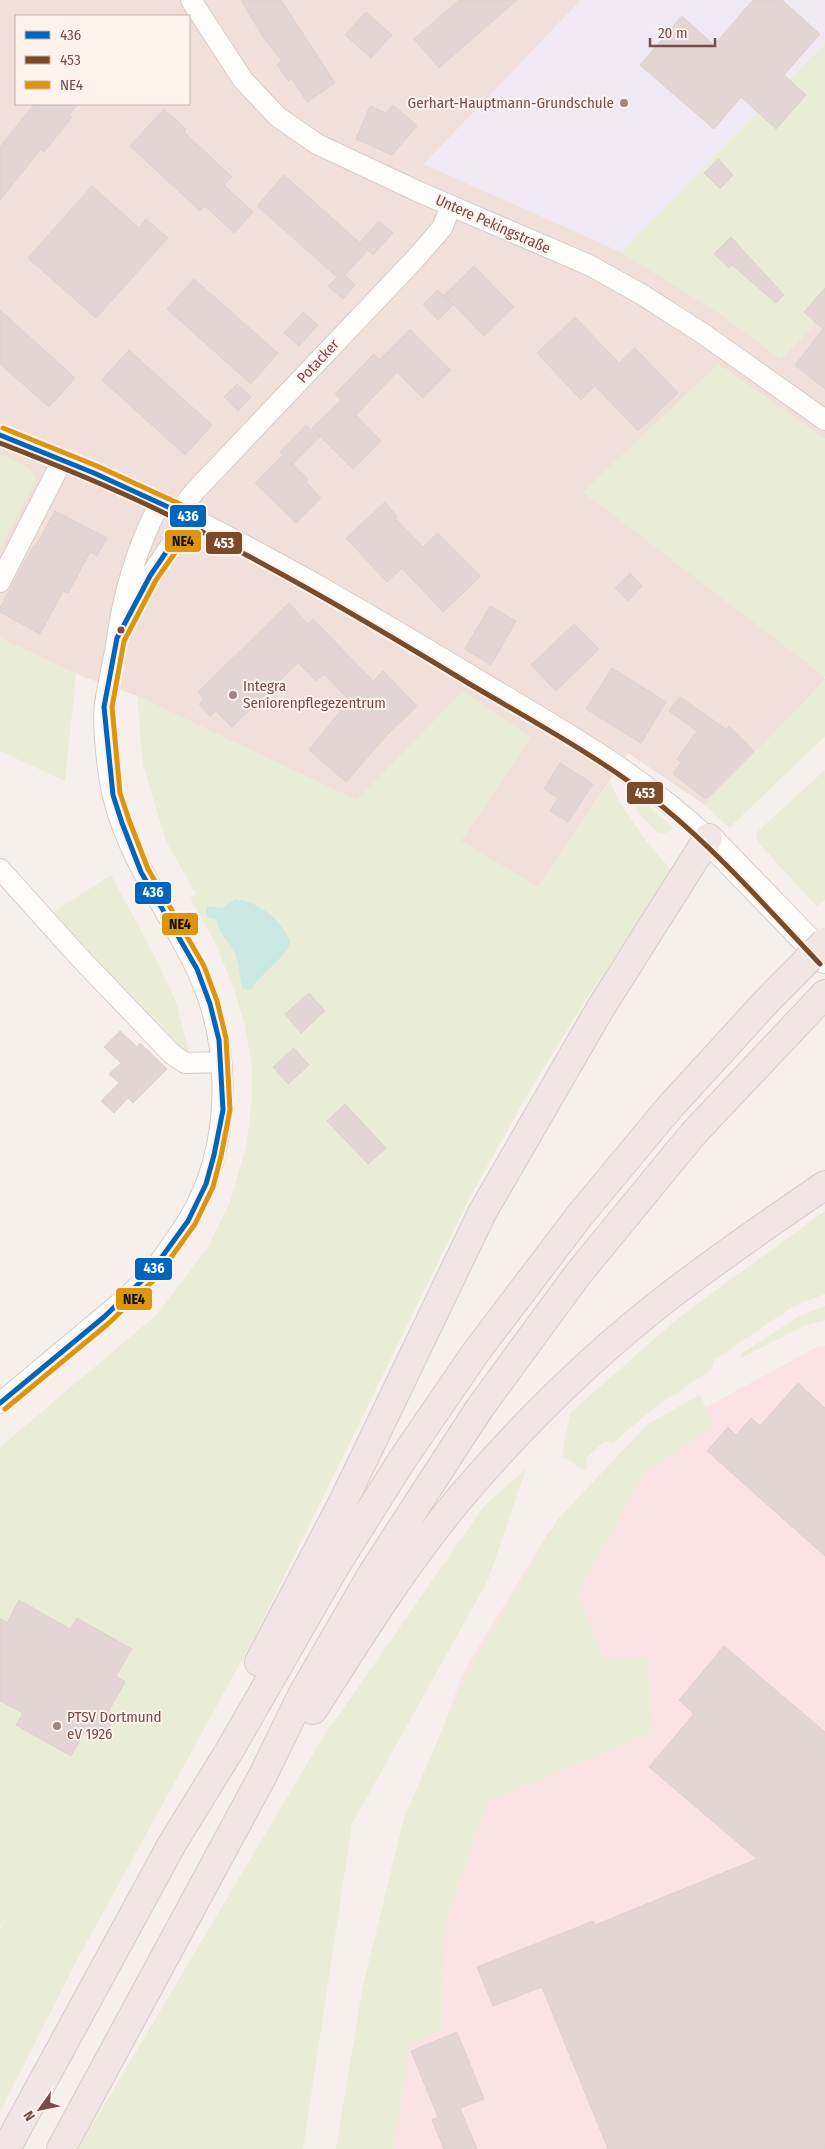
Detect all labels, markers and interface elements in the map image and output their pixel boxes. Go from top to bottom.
legend [15,15,190,105]
scale bar [650,15,715,47]
text: 20 m [658,24,688,42]
text: 436 [60,26,81,44]
text: 453 [60,51,81,69]
text: NE4 [60,76,83,94]
place label: Gerhart-Hauptmann-Grundschule [408,94,614,112]
marker: Gerhart-Hauptmann-Grundschule [618,97,630,109]
street label: Untere Pekingstraße [433,191,553,257]
street label: Potacker [293,335,343,387]
line badge: 436 [169,504,207,528]
text: 436 [178,508,199,525]
line badge: NE4 [164,529,202,553]
line badge: 453 [205,531,243,555]
text: NE4 [172,533,194,550]
text: 453 [214,535,235,552]
unlabelled marker [116,625,126,635]
place label: Integra Seniorenpflegezentrum [243,677,386,712]
marker: Integra Seniorenpflegezentrum [227,689,239,701]
line badge: 453 [626,781,664,805]
text: 453 [635,785,656,802]
line badge: 436 [134,881,172,905]
text: 436 [143,884,164,901]
line badge: NE4 [161,912,199,936]
text: NE4 [169,916,191,933]
line badge: 436 [134,1257,173,1281]
text: 436 [144,1260,165,1277]
line badge: NE4 [115,1287,153,1311]
text: NE4 [123,1291,145,1308]
place label: PTSV Dortmund eV 1926 [67,1708,162,1743]
marker: PTSV Dortmund eV 1926 [51,1720,63,1732]
north arrow [15,2084,65,2134]
text: N [20,2108,39,2124]

